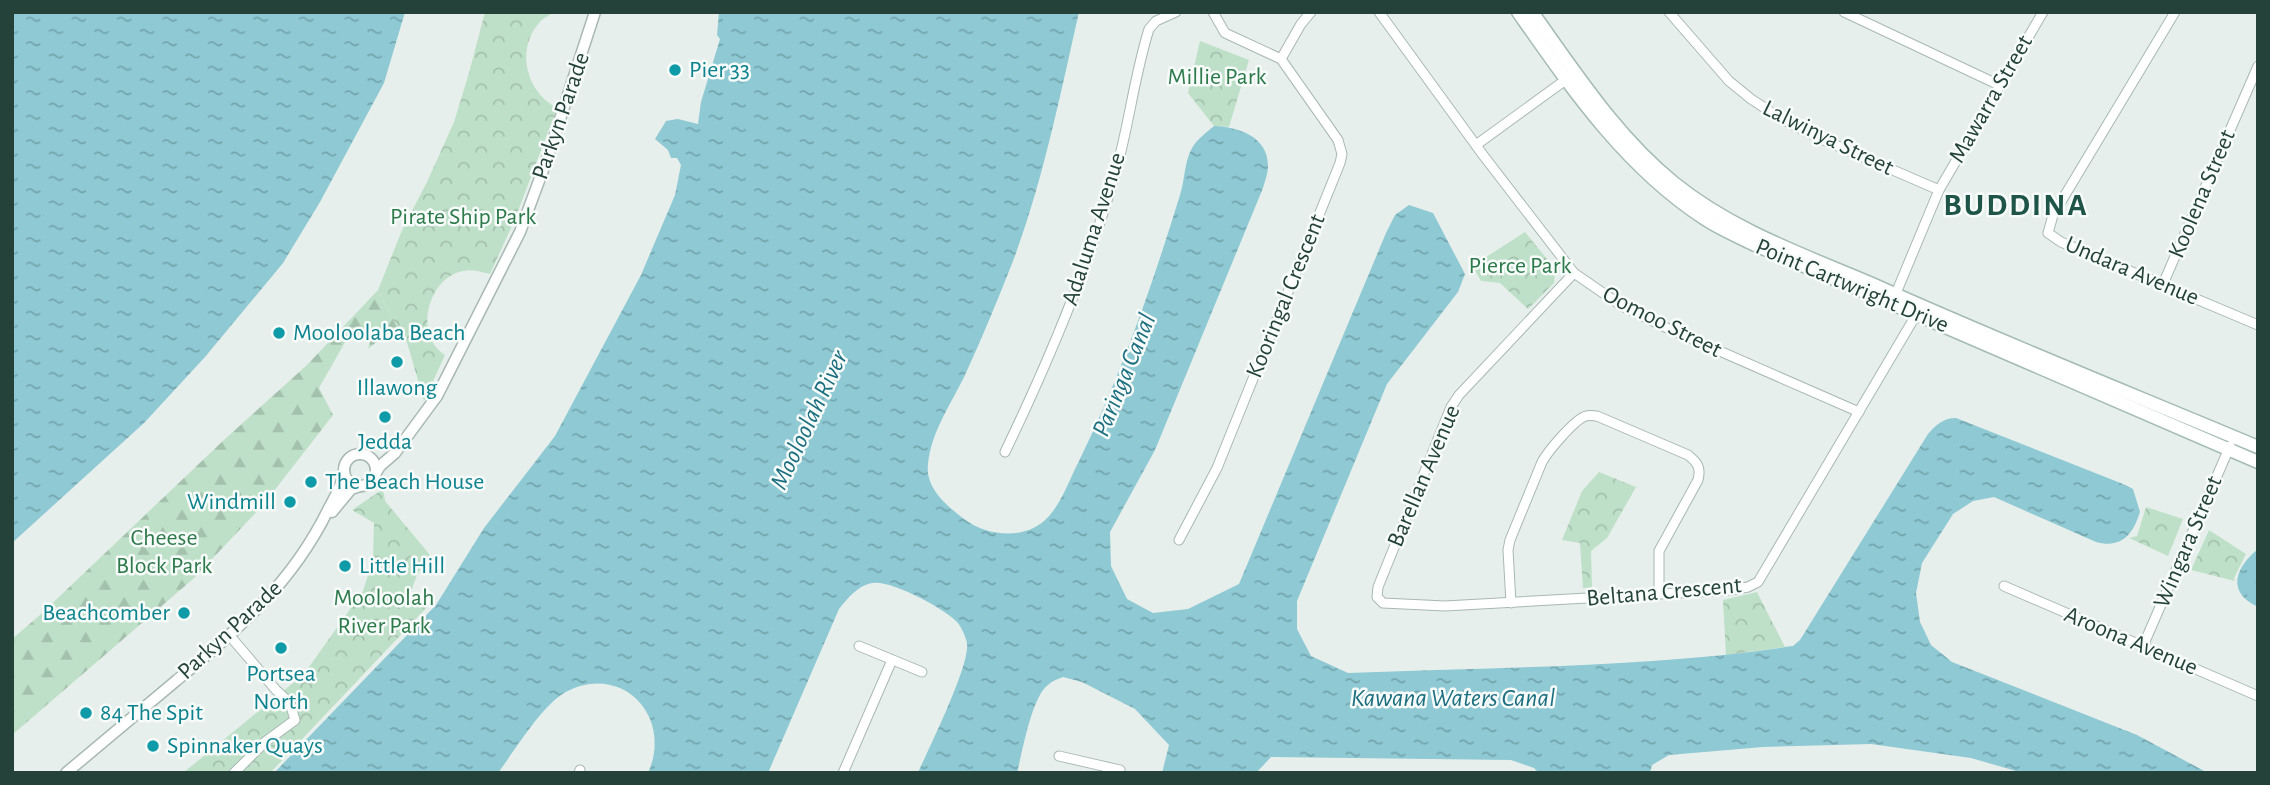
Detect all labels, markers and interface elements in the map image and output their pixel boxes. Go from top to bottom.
street label: Mawarra Street [1945,31,2037,167]
street label: Parkyn Parade [528,49,594,183]
place label: Pier 33 [689,58,750,82]
marker: Pier 33 [667,62,683,78]
park label: Millie Park [1168,65,1266,89]
street label: Lalwinya Street [1759,96,1898,180]
street label: Koolena Street [2164,126,2240,262]
street label: Adaluma Avenue [1058,150,1130,308]
district label: BUDDINA [1943,189,2089,221]
park label: Pirate Ship Park [390,205,536,229]
street label: Kooringal Crescent [1242,210,1330,381]
street label: Undara Avenue [2062,232,2202,310]
street label: Point Cartwright Drive [1752,234,1952,338]
park label: Pierce Park [1469,254,1571,278]
street label: Oomoo Street [1599,282,1726,362]
water label: Paringa Canal [1088,310,1160,440]
place label: Mooloolaba Beach [293,321,465,345]
marker: Mooloolaba Beach [271,325,287,341]
water label: Mooloolah River [766,345,853,493]
marker: Illawong [389,354,405,370]
place label: Illawong [357,376,438,400]
street label: Barellan Avenue [1383,402,1465,550]
marker: Jedda [377,409,393,425]
place label: Jedda [358,430,412,454]
place label: The Beach House [325,470,484,494]
street label: Wingara Street [2149,472,2227,612]
marker: The Beach House [303,474,319,490]
place label: Windmill [187,490,276,514]
marker: Windmill [282,494,298,510]
park label: Cheese Block Park [116,526,212,578]
place label: Little Hill [359,554,445,578]
marker: Little Hill [337,558,353,574]
street label: Beltana Crescent [1585,573,1743,611]
street label: Parkyn Parade [173,576,287,684]
park label: Mooloolah River Park [333,586,435,638]
place label: Beachcomber [42,601,170,625]
street label: Aroona Avenue [2061,602,2201,680]
marker: Beachcomber [176,605,192,621]
marker: Portsea North [273,640,289,656]
place label: Portsea North [246,662,316,714]
water label: Kawana Waters Canal [1351,685,1555,711]
place label: 84 The Spit [100,701,203,725]
marker: 84 The Spit [78,705,94,721]
place label: Spinnaker Quays [167,734,323,758]
marker: Spinnaker Quays [145,738,161,754]

